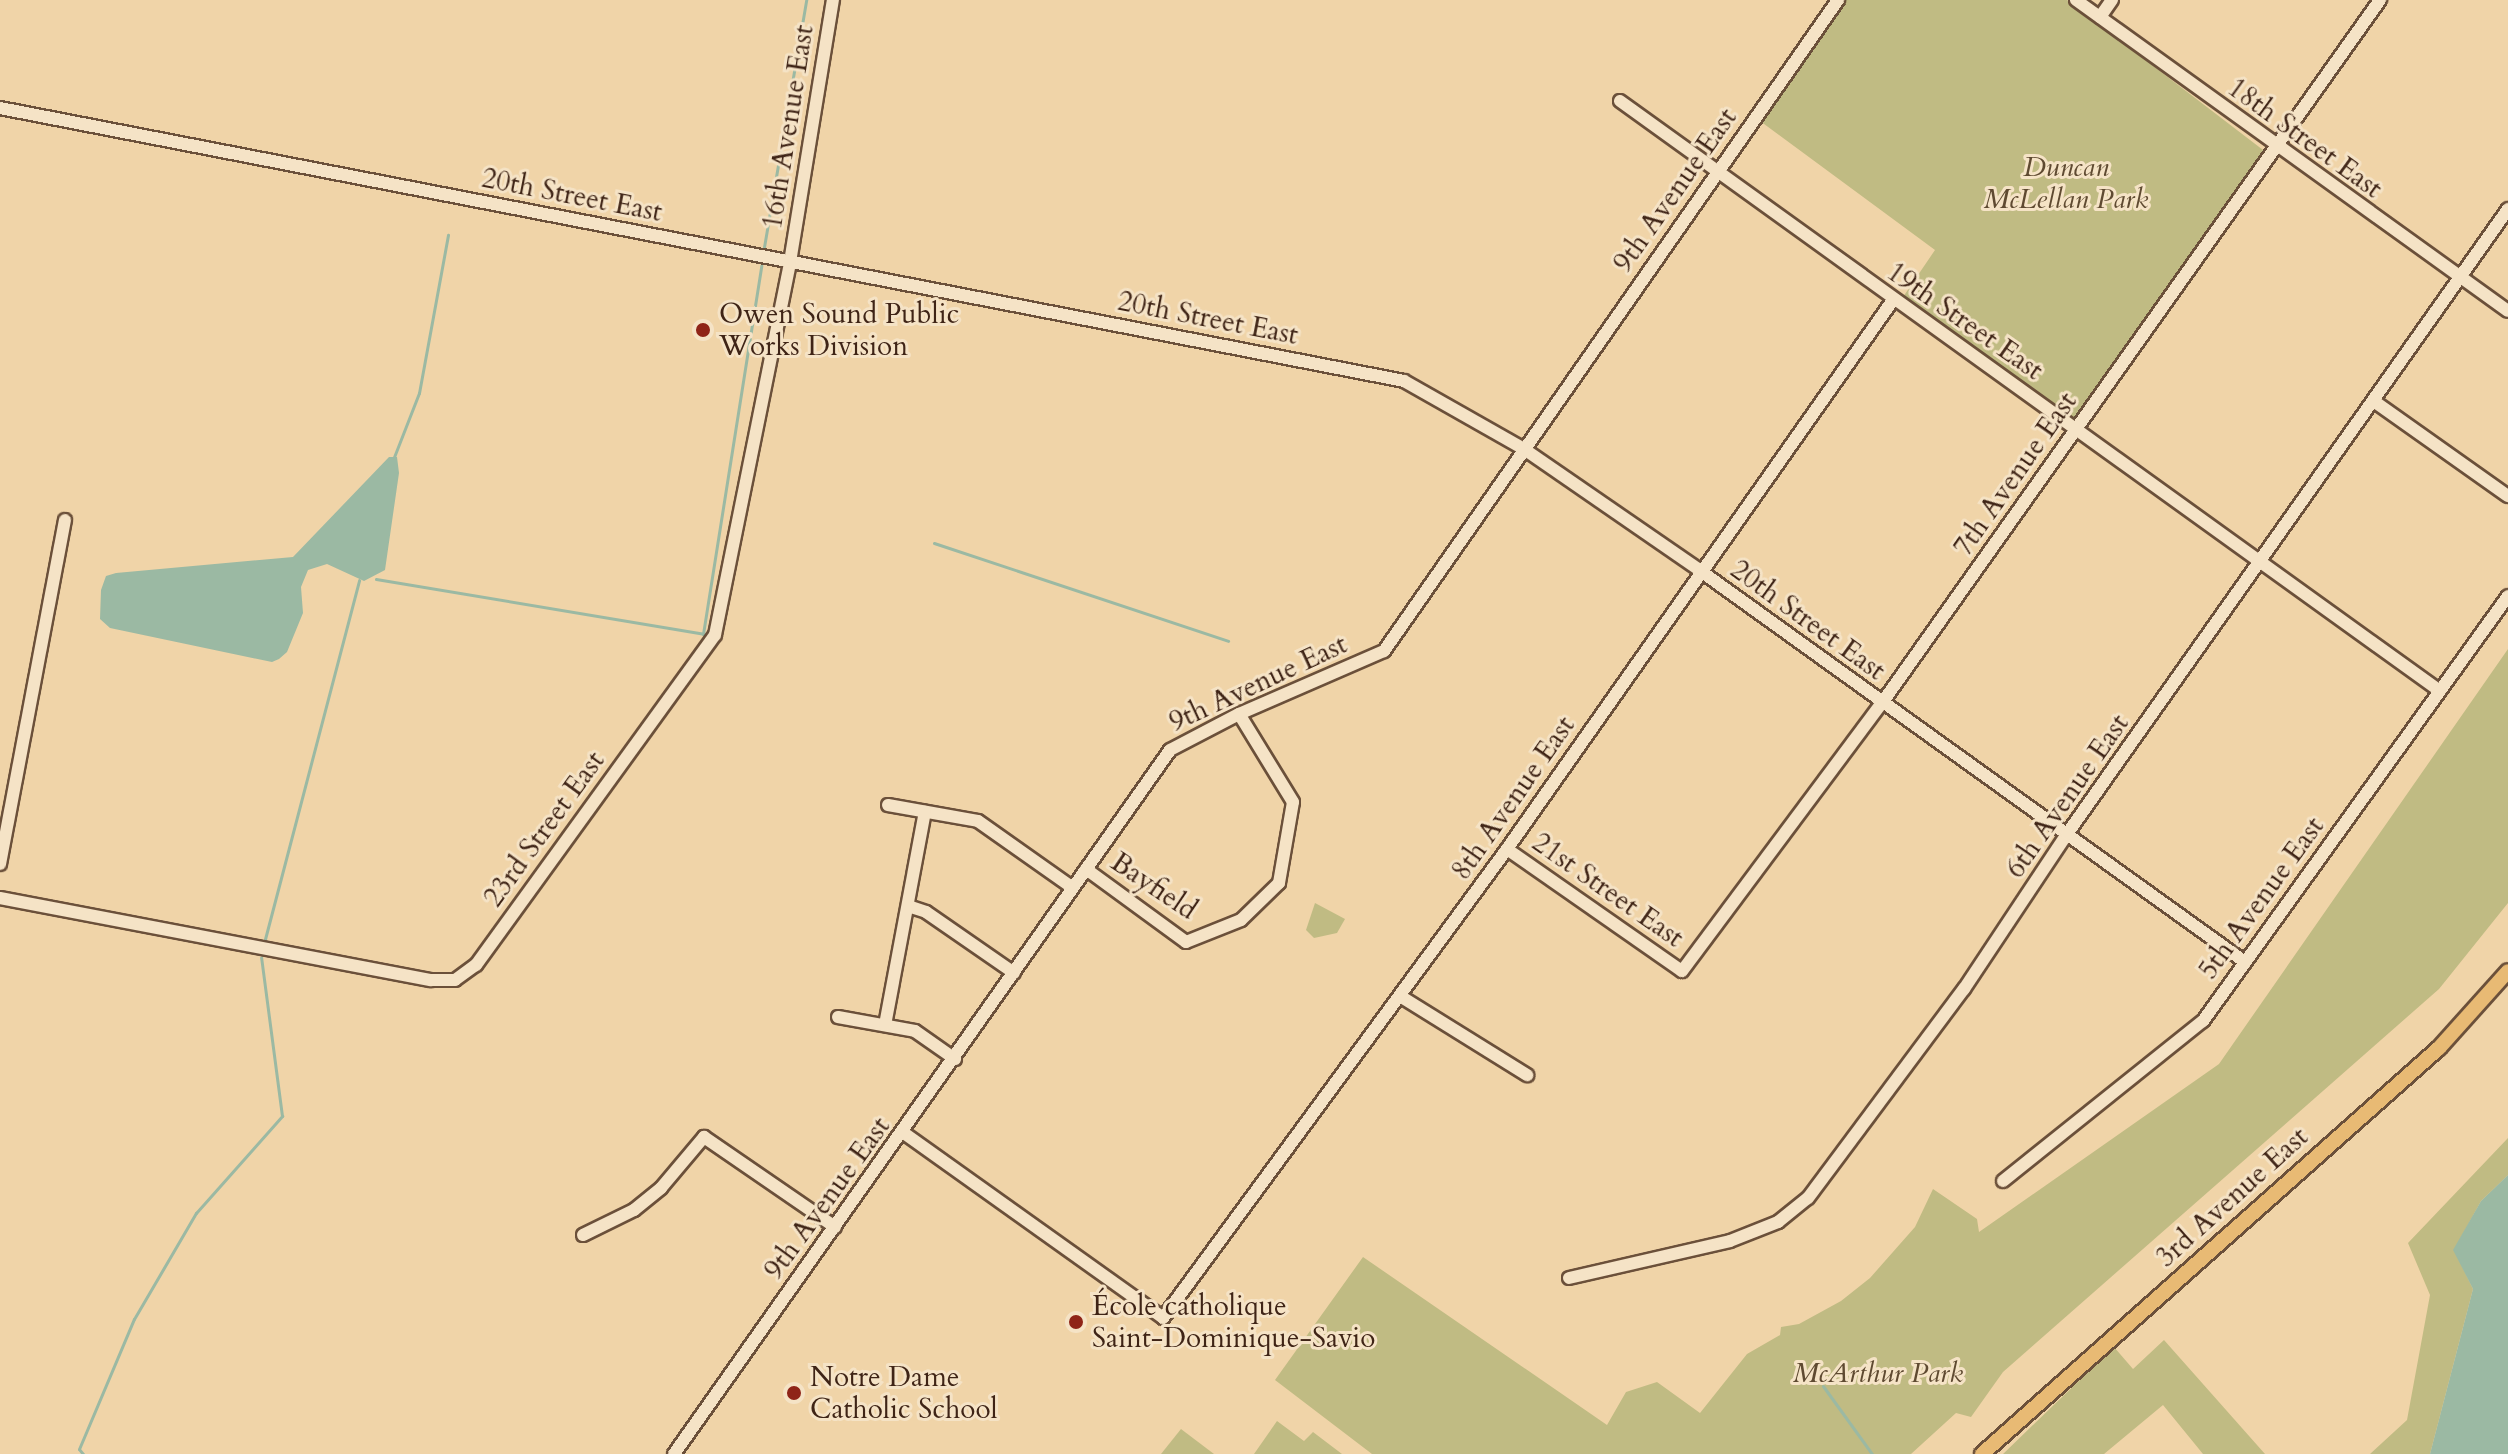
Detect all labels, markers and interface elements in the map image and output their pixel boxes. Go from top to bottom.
street label: 16th Avenue East [755,22,821,232]
street label: 18th Street East [2221,71,2389,205]
street label: 9th Avenue East [1606,102,1744,278]
park label: Duncan McLellan Park [1984,150,2148,216]
street label: 20th Street East [479,161,665,229]
street label: 19th Street East [1880,255,2050,387]
street label: 20th Street East [1115,284,1301,352]
place label: Owen Sound Public Works Division [719,297,959,363]
marker: Owen Sound Public Works Division [694,321,712,339]
street label: 7th Avenue East [1946,386,2084,562]
street label: 20th Street East [1724,553,1892,687]
street label: 9th Avenue East [1164,627,1352,739]
street label: 6th Avenue East [1998,708,2136,884]
street label: 8th Avenue East [1444,710,1582,886]
street label: 23rd Street East [476,745,612,913]
street label: 5th Avenue East [2191,810,2331,986]
street label: 21st Street East [1526,826,1690,954]
street label: Bayfield [1105,845,1203,927]
street label: 9th Avenue East [757,1110,897,1286]
street label: 3rd Avenue East [2149,1120,2315,1274]
place label: École catholique Saint-Dominique-Savio [1092,1289,1375,1355]
marker: École catholique Saint-Dominique-Savio [1067,1313,1085,1331]
park label: McArthur Park [1793,1356,1963,1390]
place label: Notre Dame Catholic School [810,1360,998,1426]
marker: Notre Dame Catholic School [785,1384,803,1402]

